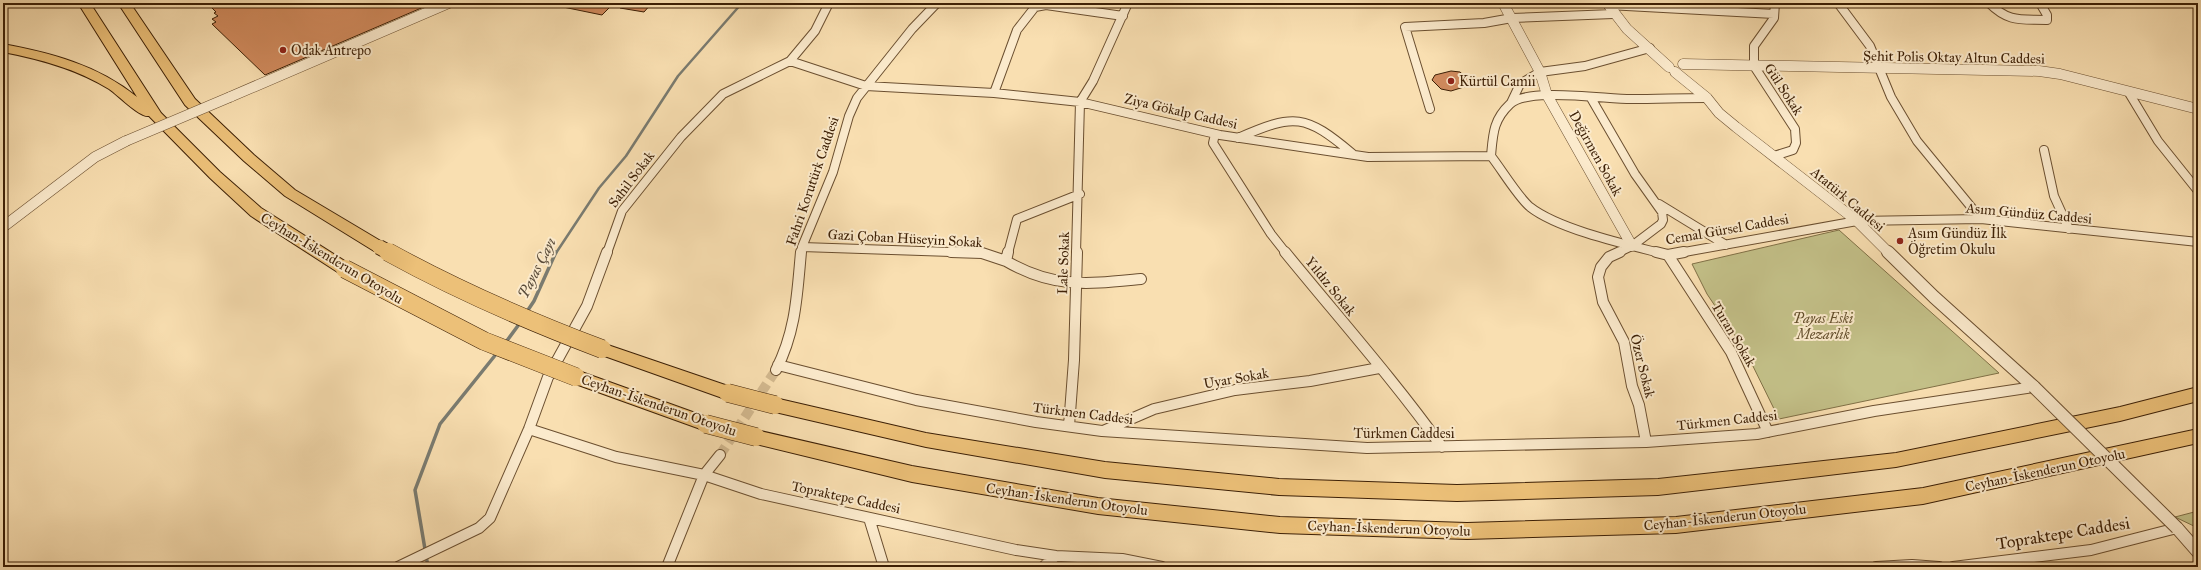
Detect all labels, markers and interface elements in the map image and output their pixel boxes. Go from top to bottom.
place label: Odak Antrepo [291,42,371,59]
marker: Odak Antrepo [278,45,288,55]
street label: Şehit Polis Oktay Altun Caddesi [1863,47,2045,68]
street label: Gül Sokak [1761,60,1807,119]
place label: Kürtül Camii [1459,73,1536,90]
marker: Kürtül Camii [1446,76,1456,86]
street label: Ziya Gökalp Caddesi [1123,90,1239,133]
street label: Değirmen Sokak [1565,108,1626,199]
street label: Fahri Korutürk Caddesi [782,114,843,248]
street label: Sahil Sokak [605,147,658,211]
street label: Atatürk Caddesi [1806,163,1888,235]
street label: Asım Gündüz Caddesi [1964,199,2093,227]
street label: Ceyhan-İskenderun Otoyolu [257,208,407,308]
street label: Cemal Gürsel Caddesi [1664,210,1790,249]
place label: Asım Gündüz İlk Öğretim Okulu [1907,224,2007,258]
street label: Gazi Çoban Hüseyin Sokak [827,226,983,251]
street label: Lale Sokak [1054,231,1073,295]
water label: Payas Çayı [514,234,560,301]
marker: Asım Gündüz İlk Öğretim Okulu [1895,236,1905,246]
street label: Yıldız Sokak [1302,253,1360,320]
street label: Turan Sokak [1708,299,1760,370]
park label: Payas Eski Mezarlık [1793,310,1853,343]
street label: Özer Sokak [1626,332,1661,400]
street label: Uyar Sokak [1202,364,1270,393]
street label: Ceyhan-İskenderun Otoyolu [579,370,740,440]
street label: Türkmen Caddesi [1032,399,1134,428]
street label: Türkmen Caddesi [1676,407,1778,434]
street label: Türkmen Caddesi [1353,425,1455,442]
street label: Ceyhan-İskenderun Otoyolu [1963,444,2127,496]
street label: Topraktepe Caddesi [790,478,902,517]
street label: Ceyhan-İskenderun Otoyolu [985,479,1150,519]
street label: Ceyhan-İskenderun Otoyolu [1643,499,1808,534]
street label: Topraktepe Caddesi [1995,513,2132,554]
street label: Ceyhan-İskenderun Otoyolu [1307,516,1471,540]

